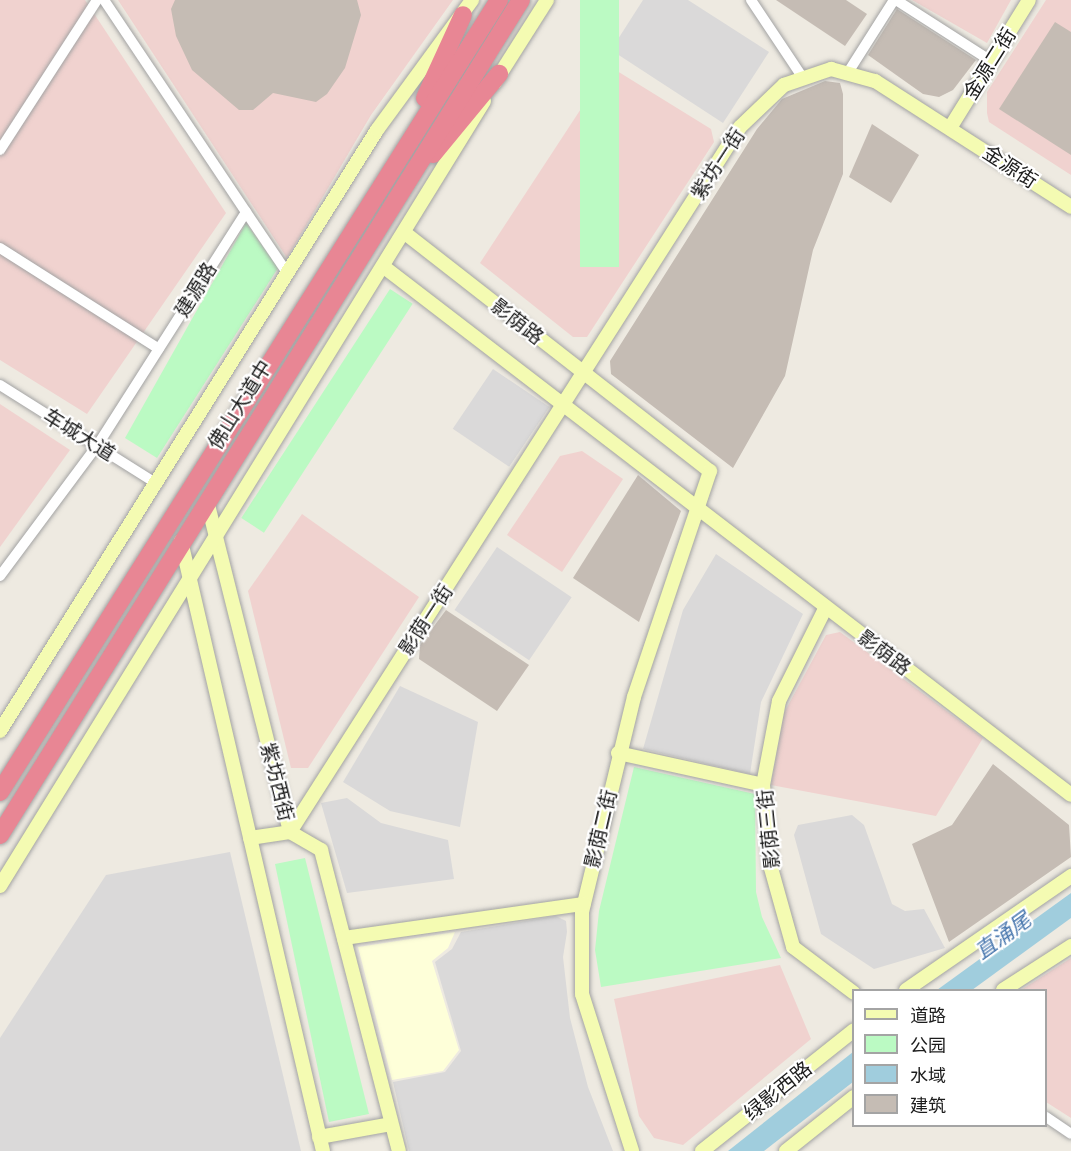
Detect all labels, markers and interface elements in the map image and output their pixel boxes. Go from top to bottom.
street label: 金源二街 [959,24,1021,104]
street label: 紫坊一街 [686,124,750,204]
street label: 金源街 [978,141,1042,193]
street label: 建源路 [170,258,222,322]
street label: 影荫路 [486,294,548,350]
street label: 佛山大道中 [203,356,277,454]
street label: 车城大道 [39,404,119,466]
street label: 影荫一街 [394,580,458,660]
street label: 影荫路 [853,625,915,681]
street label: 紫坊西街 [256,740,298,824]
street label: 影荫二街 [580,787,622,871]
street label: 影荫三街 [753,788,785,870]
water label: 直涌尾 [970,907,1036,965]
legend [852,989,1047,1127]
text: 道路 [910,1006,946,1026]
text: 公园 [910,1036,946,1056]
street label: 绿影西路 [739,1057,817,1125]
text: 水域 [910,1066,946,1086]
text: 建筑 [910,1096,946,1116]

